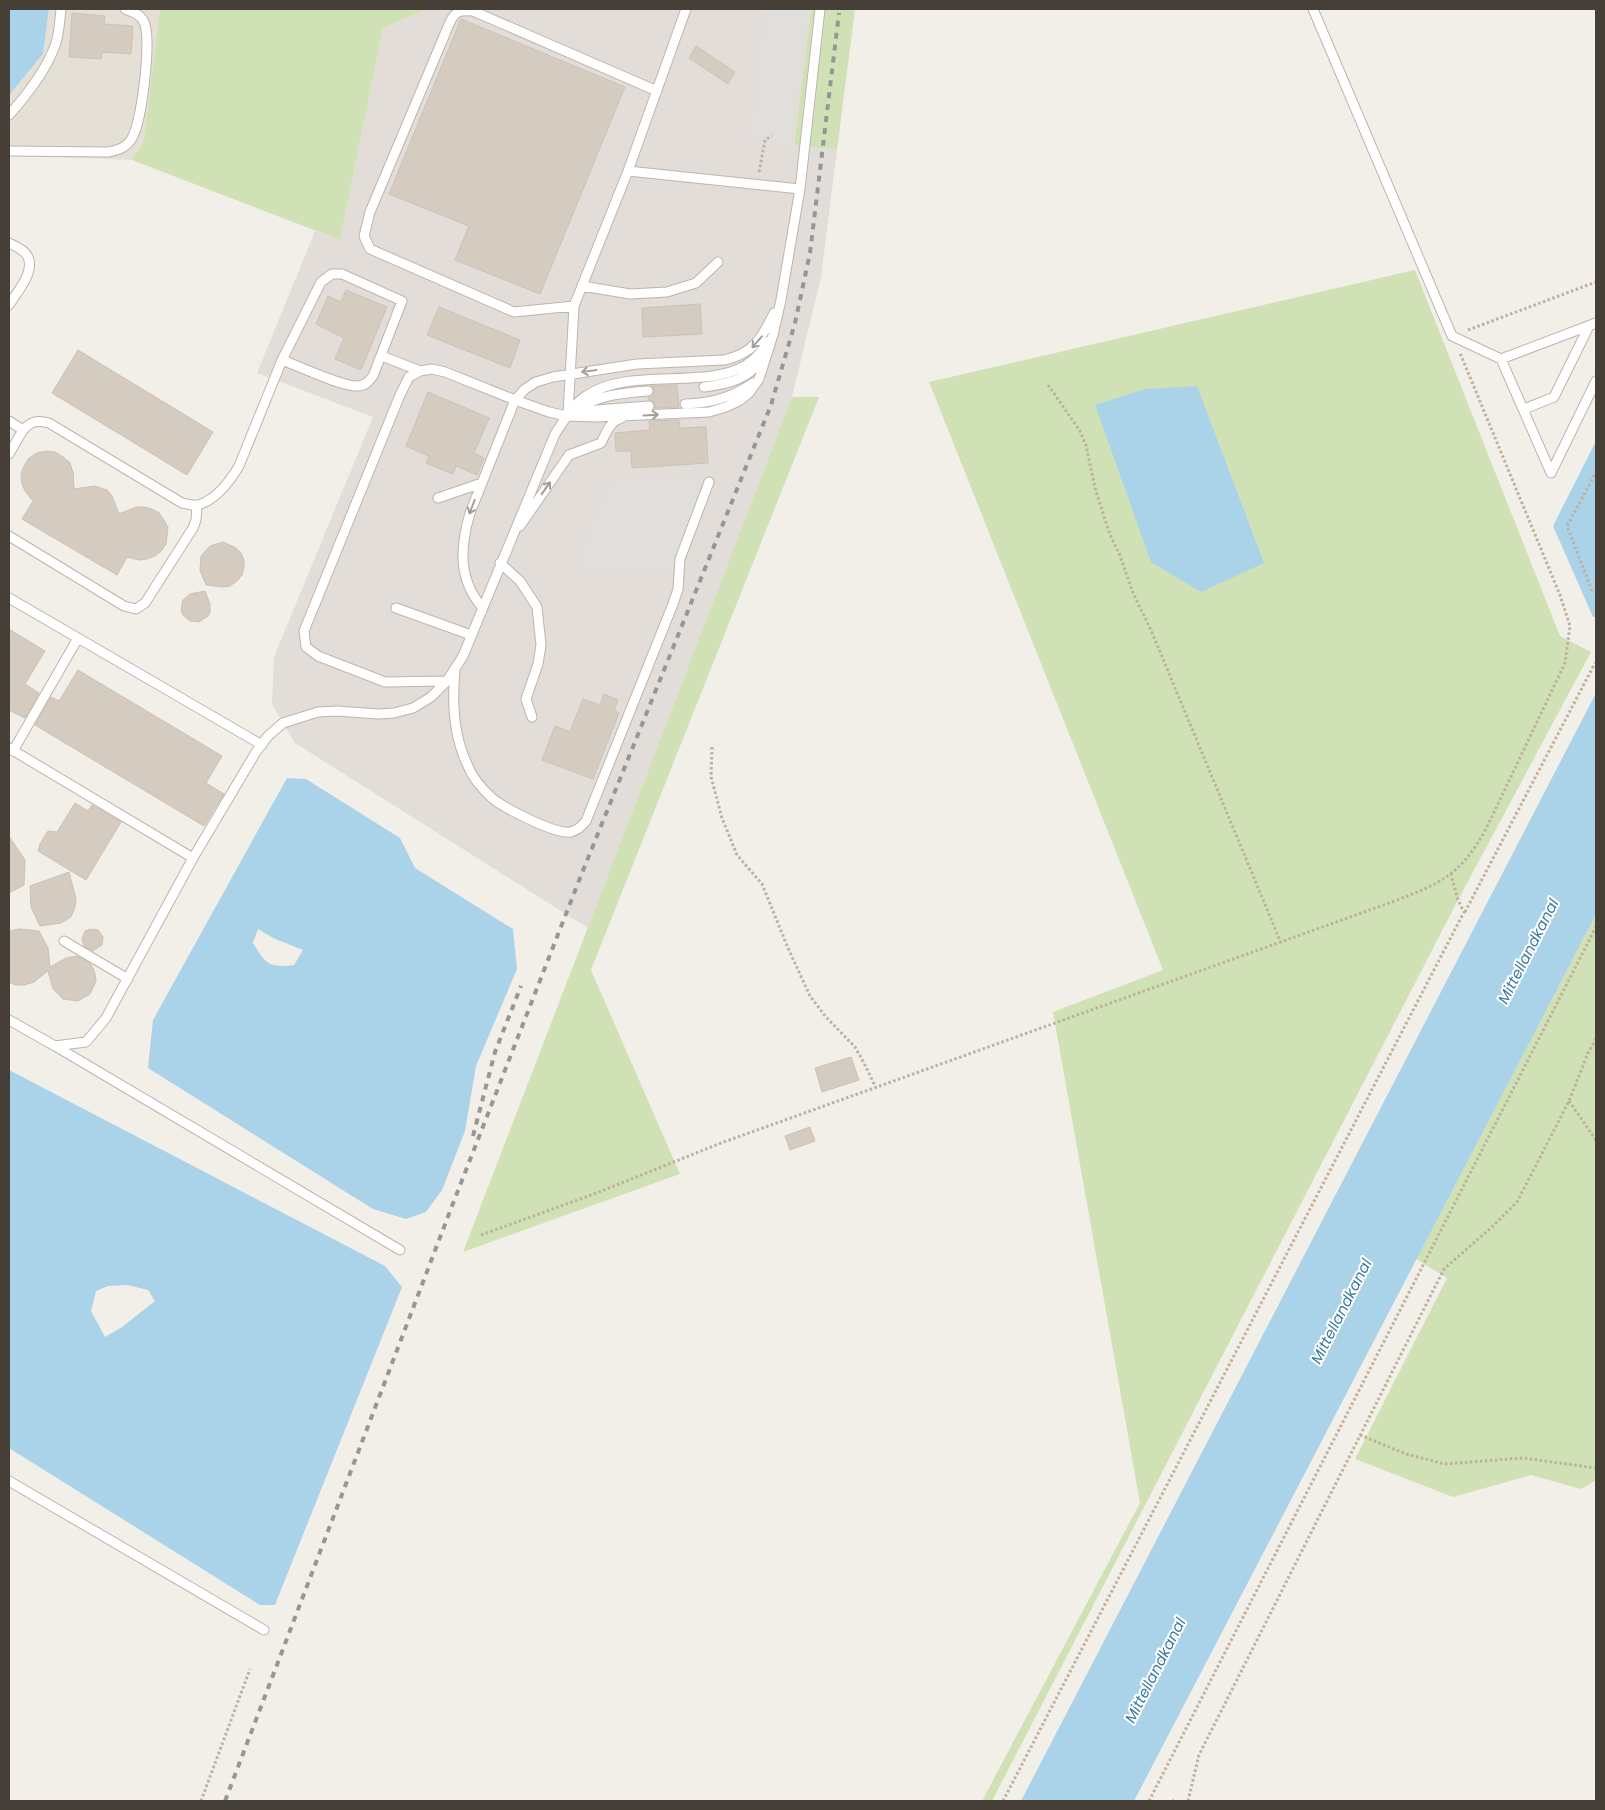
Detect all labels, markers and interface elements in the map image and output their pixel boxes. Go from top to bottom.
one-way arrow [751,335,763,348]
one-way arrow [581,367,597,377]
one-way arrow [643,410,659,419]
one-way arrow [541,481,551,495]
one-way arrow [467,499,476,515]
water label: Mittellandkanal [1492,895,1564,1007]
water label: Mittellandkanal [1305,1255,1377,1367]
water label: Mittellandkanal [1119,1614,1191,1726]

